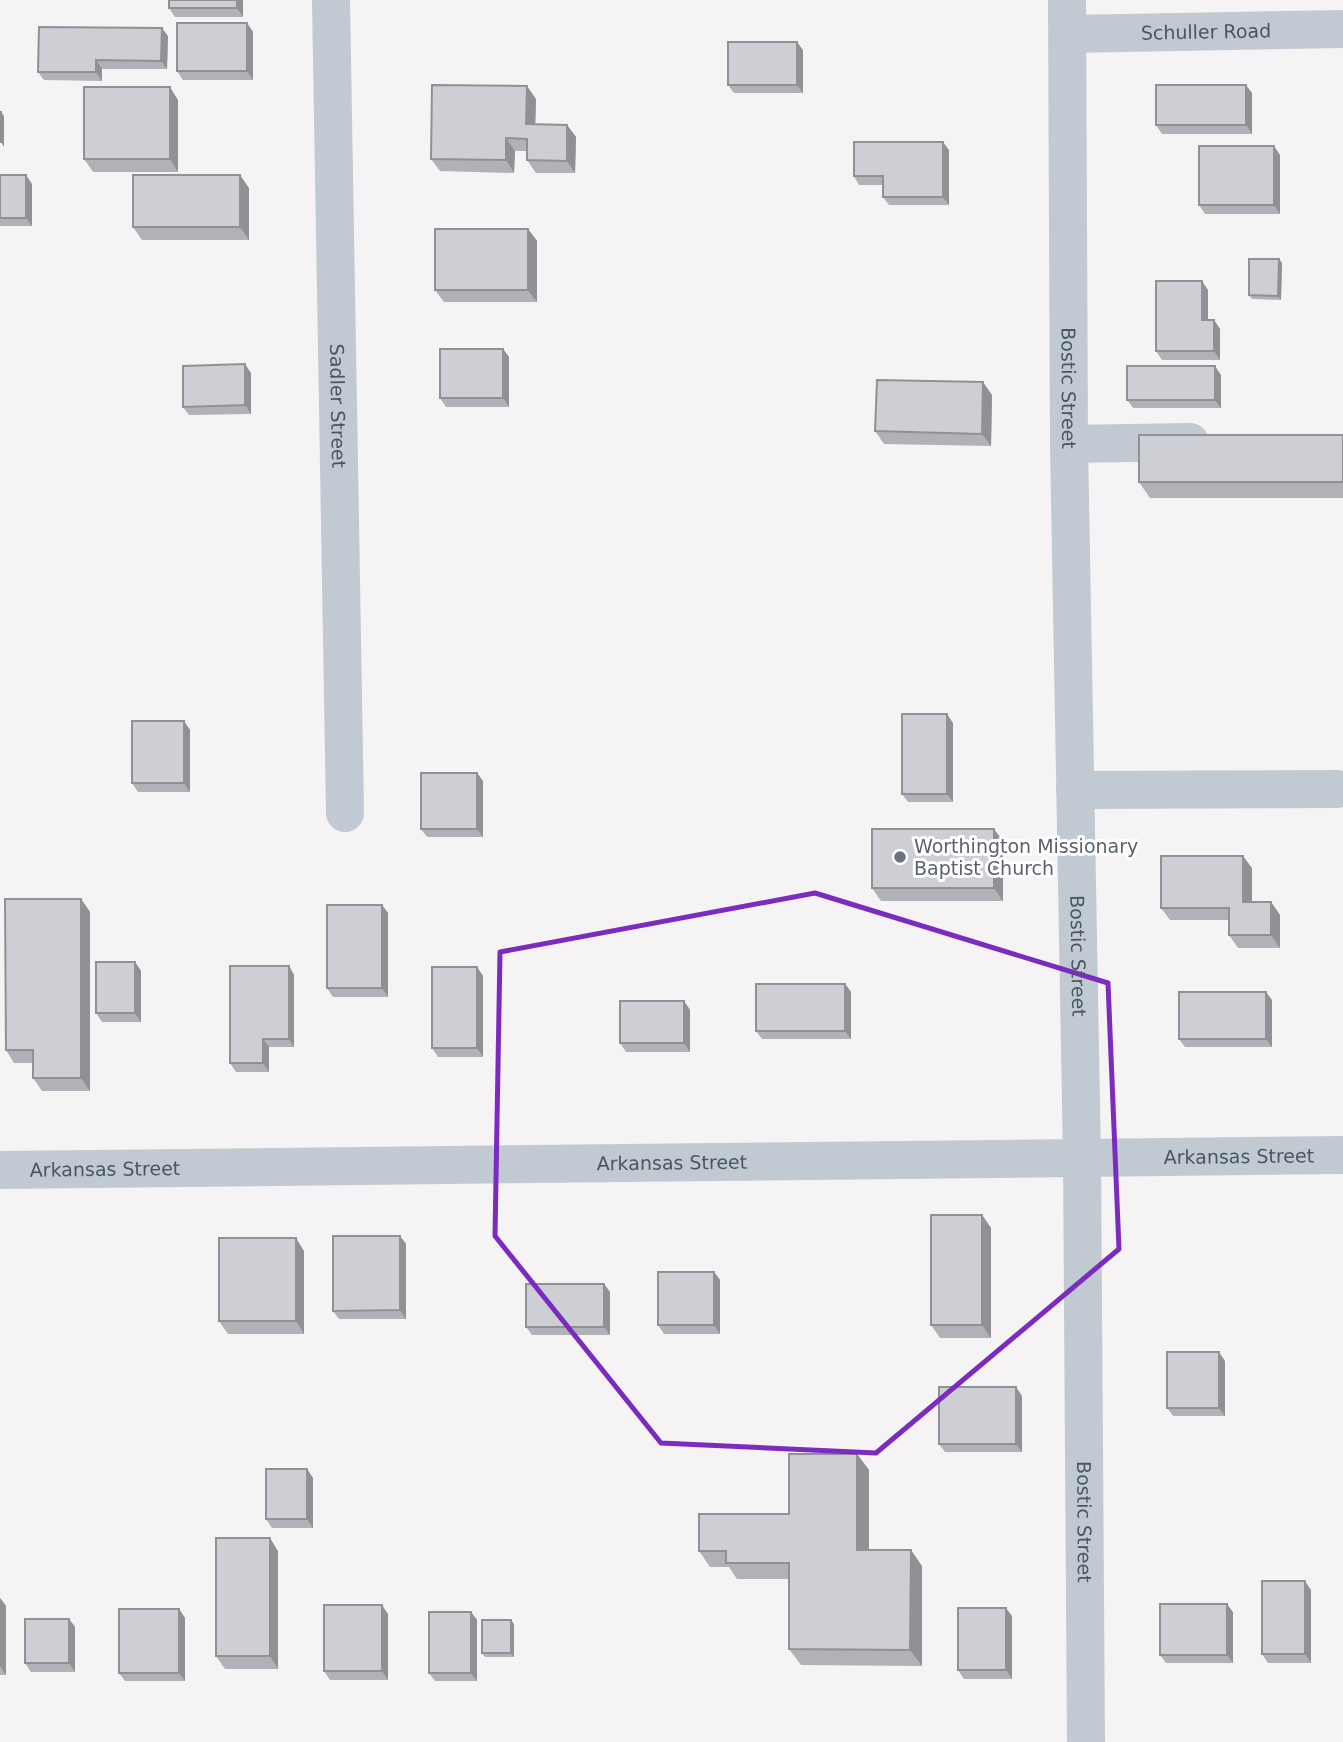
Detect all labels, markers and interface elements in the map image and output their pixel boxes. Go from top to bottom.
street label: Schuller Road [1141,19,1271,44]
street label: Bostic Street [1057,327,1080,449]
street label: Sadler Street [326,344,350,468]
place label: Worthington Missionary Baptist Church [914,835,1138,879]
marker: Worthington Missionary Baptist Church [892,849,908,865]
street label: Bostic Street [1066,895,1090,1017]
street label: Arkansas Street [1164,1144,1314,1168]
street label: Arkansas Street [597,1151,747,1174]
street label: Arkansas Street [30,1157,180,1181]
street label: Bostic Street [1073,1461,1096,1583]

